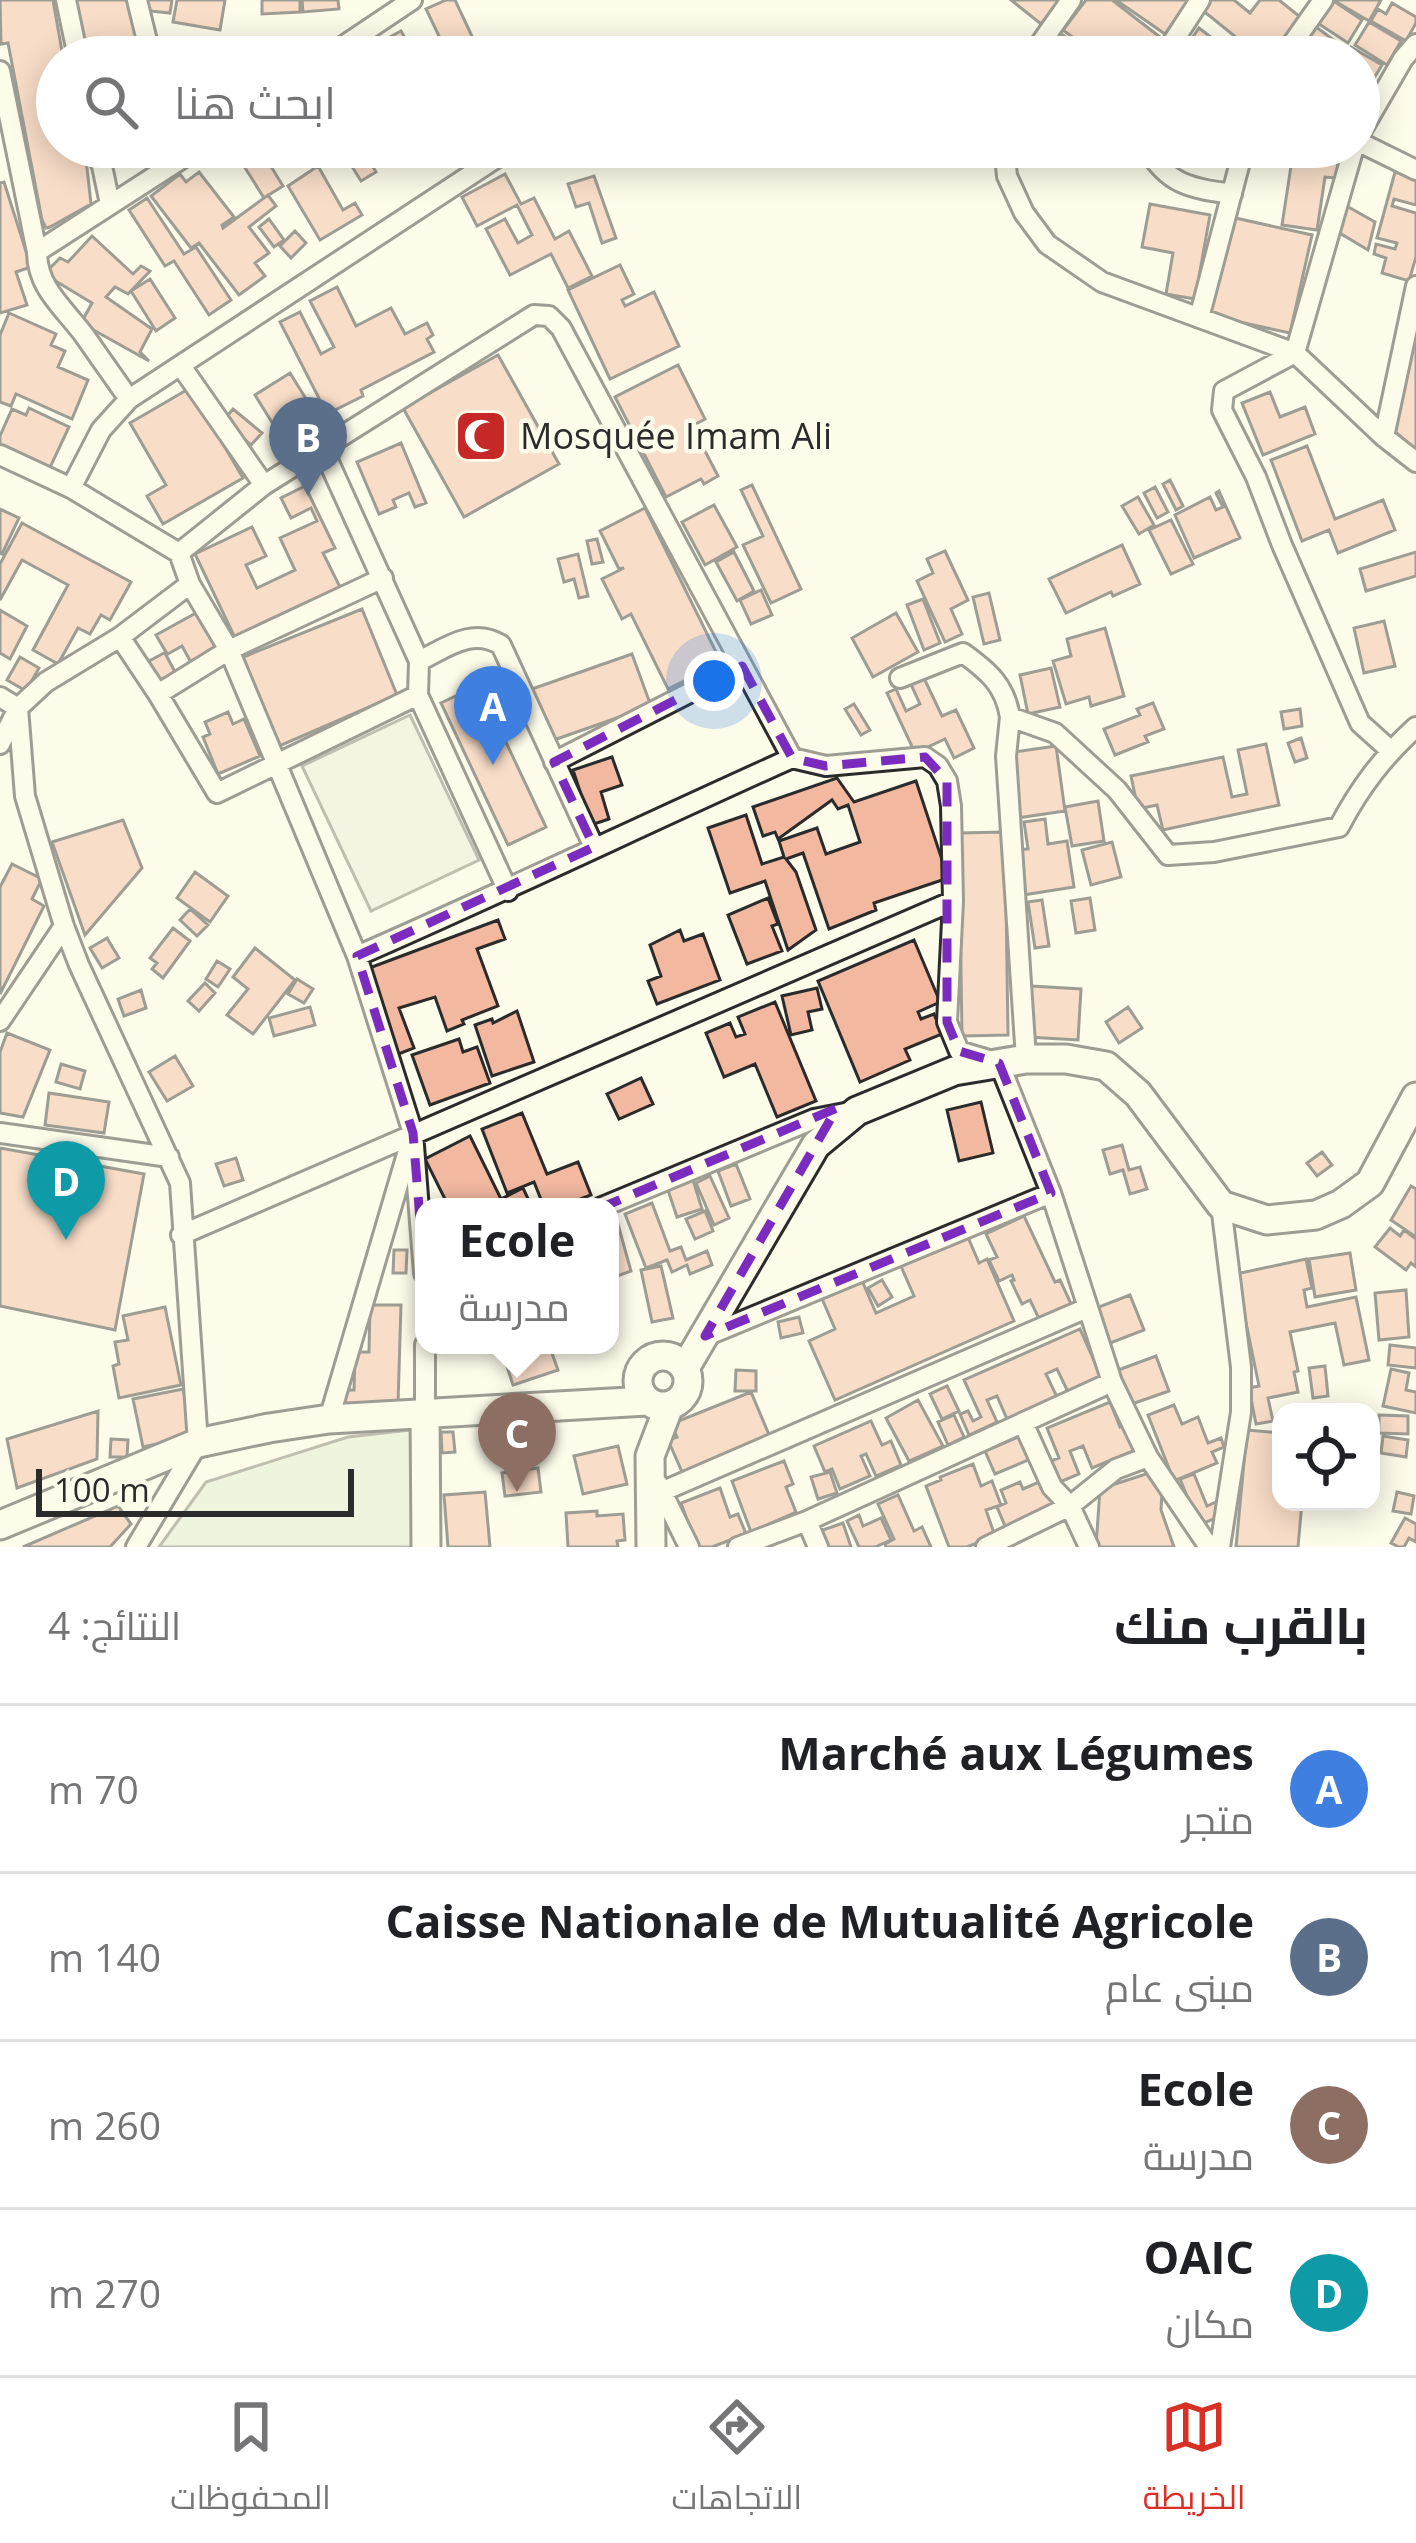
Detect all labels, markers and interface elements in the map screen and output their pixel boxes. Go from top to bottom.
search box [36,36,1380,168]
icon: search [78,69,144,135]
text: ابحث هنا [174,71,336,132]
pin: B [269,397,347,496]
mosque icon: Mosquée Imam Ali [453,408,509,464]
place label: Mosquée Imam Ali [520,411,832,460]
your location [684,651,744,711]
pin: A [454,666,532,765]
pin: D [27,1141,105,1240]
popup [415,1198,619,1354]
text: Ecole [459,1209,575,1270]
text: مدرسة [459,1279,570,1332]
pin: C [478,1393,556,1492]
map controls [1272,1403,1380,1511]
button: locate [1272,1403,1380,1511]
scale bar [36,1463,354,1516]
text: 100 m [54,1467,150,1512]
text: بالقرب منك [1114,1589,1368,1659]
text: النتائج: 4 [48,1598,181,1651]
text: Marché aux Légumes [778,1722,1254,1783]
text: 70 m [48,1762,139,1815]
text: A [1316,1762,1342,1815]
text: متجر [1182,1792,1254,1845]
text: Caisse Nationale de Mutualité Agricole [385,1890,1254,1951]
text: 140 m [48,1930,161,1983]
text: B [1316,1930,1342,1983]
text: مبنى عام [1105,1960,1254,2013]
text: Ecole [1137,2058,1254,2119]
text: 260 m [48,2098,161,2151]
text: C [1317,2098,1341,2151]
text: مدرسة [1143,2128,1254,2181]
text: OAIC [1144,2226,1254,2287]
text: 270 m [48,2266,161,2319]
text: D [1315,2266,1343,2319]
text: مكان [1166,2296,1254,2349]
tab: المحفوظات [170,2394,331,2528]
tab: الاتجاهات [672,2394,802,2528]
tab: الخريطة [1143,2394,1246,2528]

